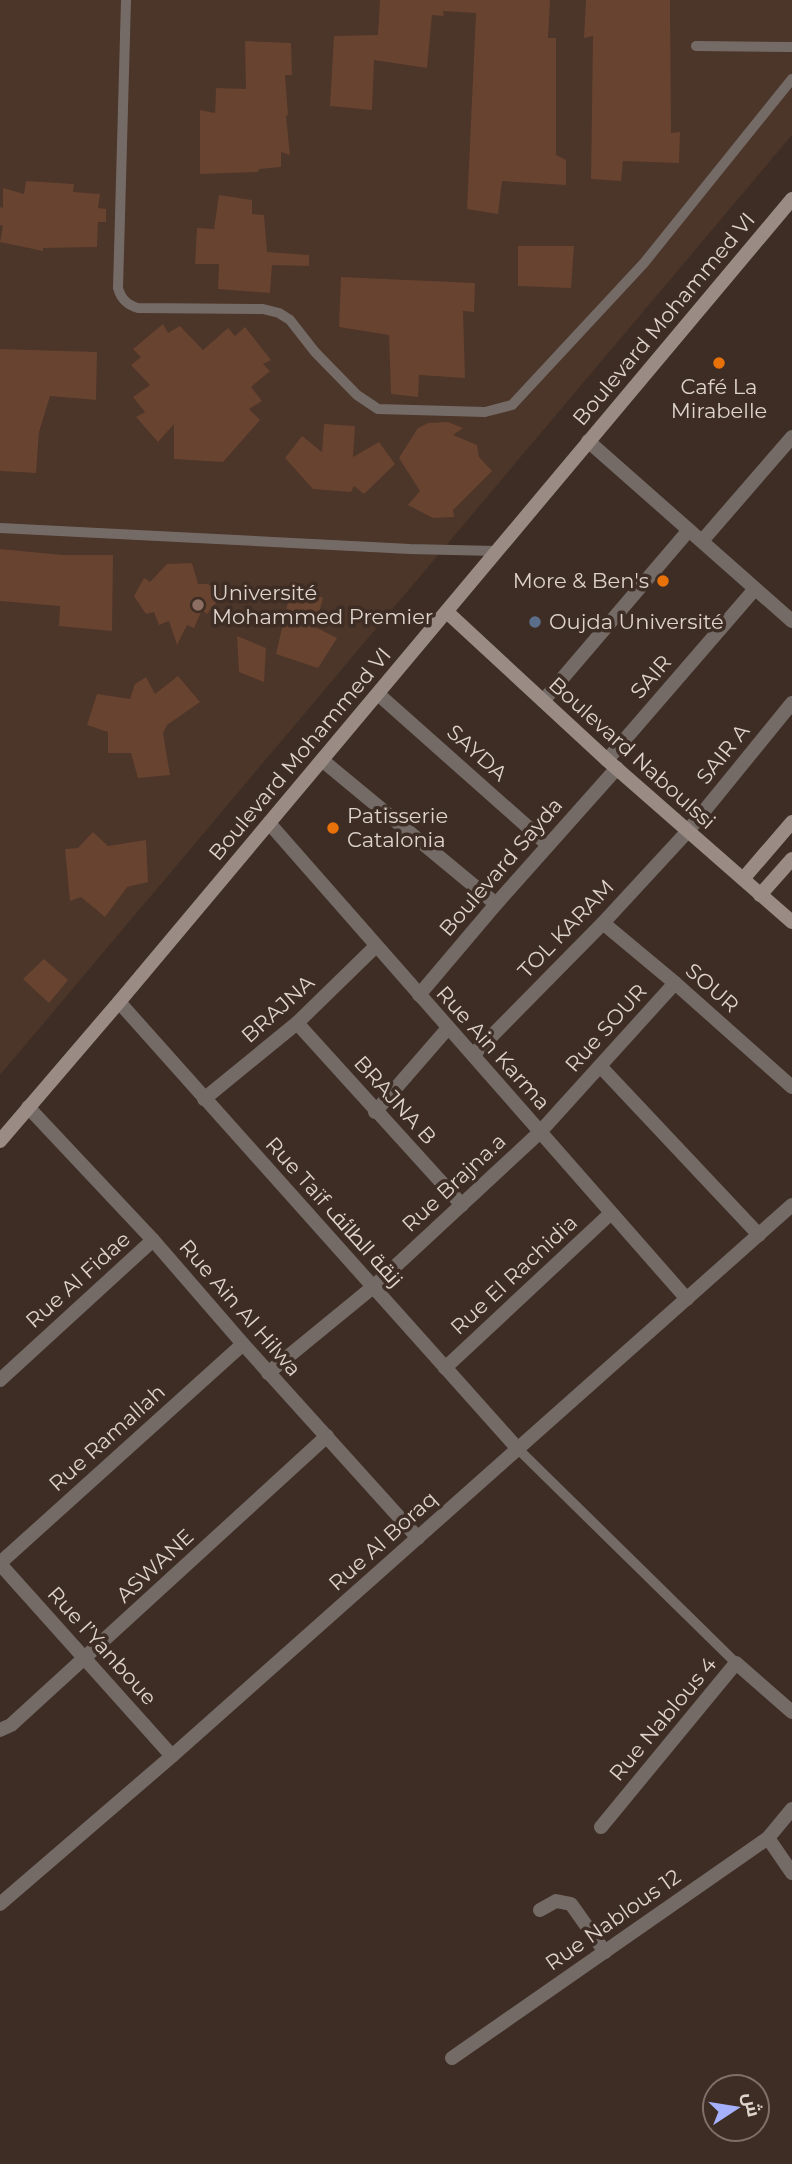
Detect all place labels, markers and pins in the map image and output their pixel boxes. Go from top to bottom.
marker: Café La Mirabelle [711,355,727,371]
place label: Café La Mirabelle [671,374,767,423]
place label: More & Ben's [513,568,649,593]
marker: More & Ben's [655,573,671,589]
place label: Université Mohammed Premier [212,580,433,629]
marker: Université Mohammed Premier [190,597,206,613]
place label: Oujda Université [549,609,724,634]
marker: Oujda Université [527,614,543,630]
place label: Patisserie Catalonia [347,803,448,852]
marker: Patisserie Catalonia [325,820,341,836]

